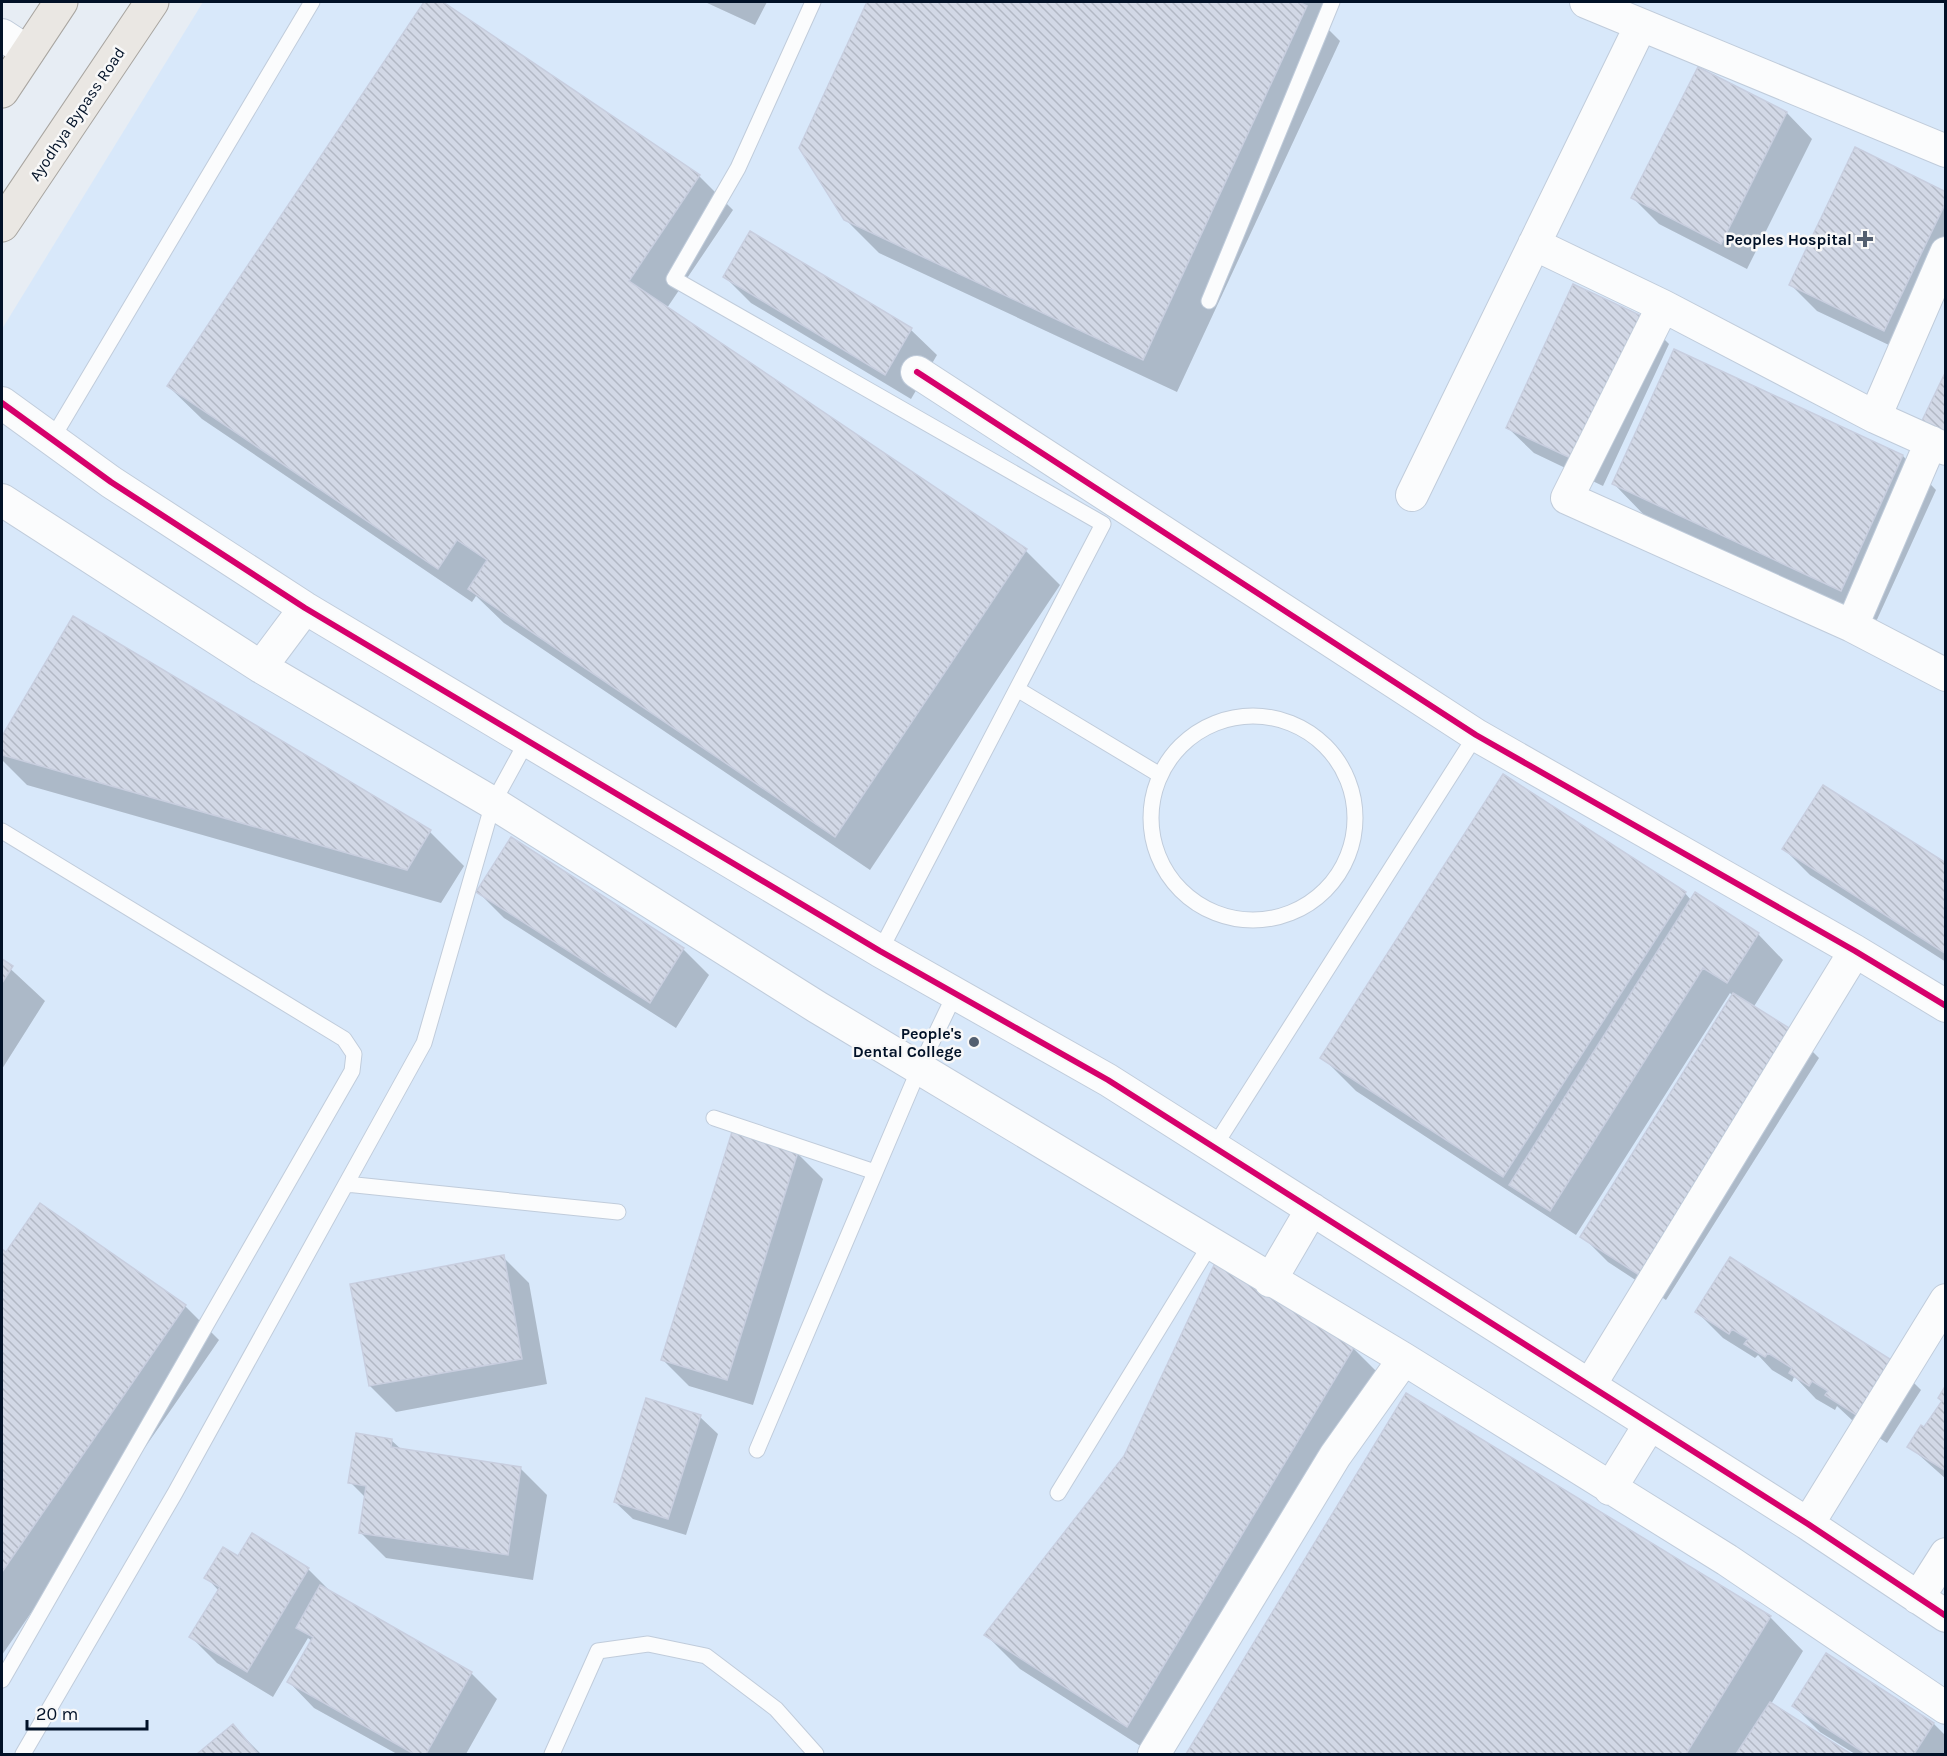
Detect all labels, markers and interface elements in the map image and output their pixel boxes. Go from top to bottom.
street label: Ayodhya Bypass Road [25,44,129,184]
place label: Peoples Hospital [1725,230,1852,249]
marker: Peoples Hospital [1856,230,1874,248]
place label: People's Dental College [853,1024,962,1061]
marker: People's Dental College [967,1035,981,1049]
scale bar [27,1693,147,1731]
text: 20 m [36,1703,78,1725]

